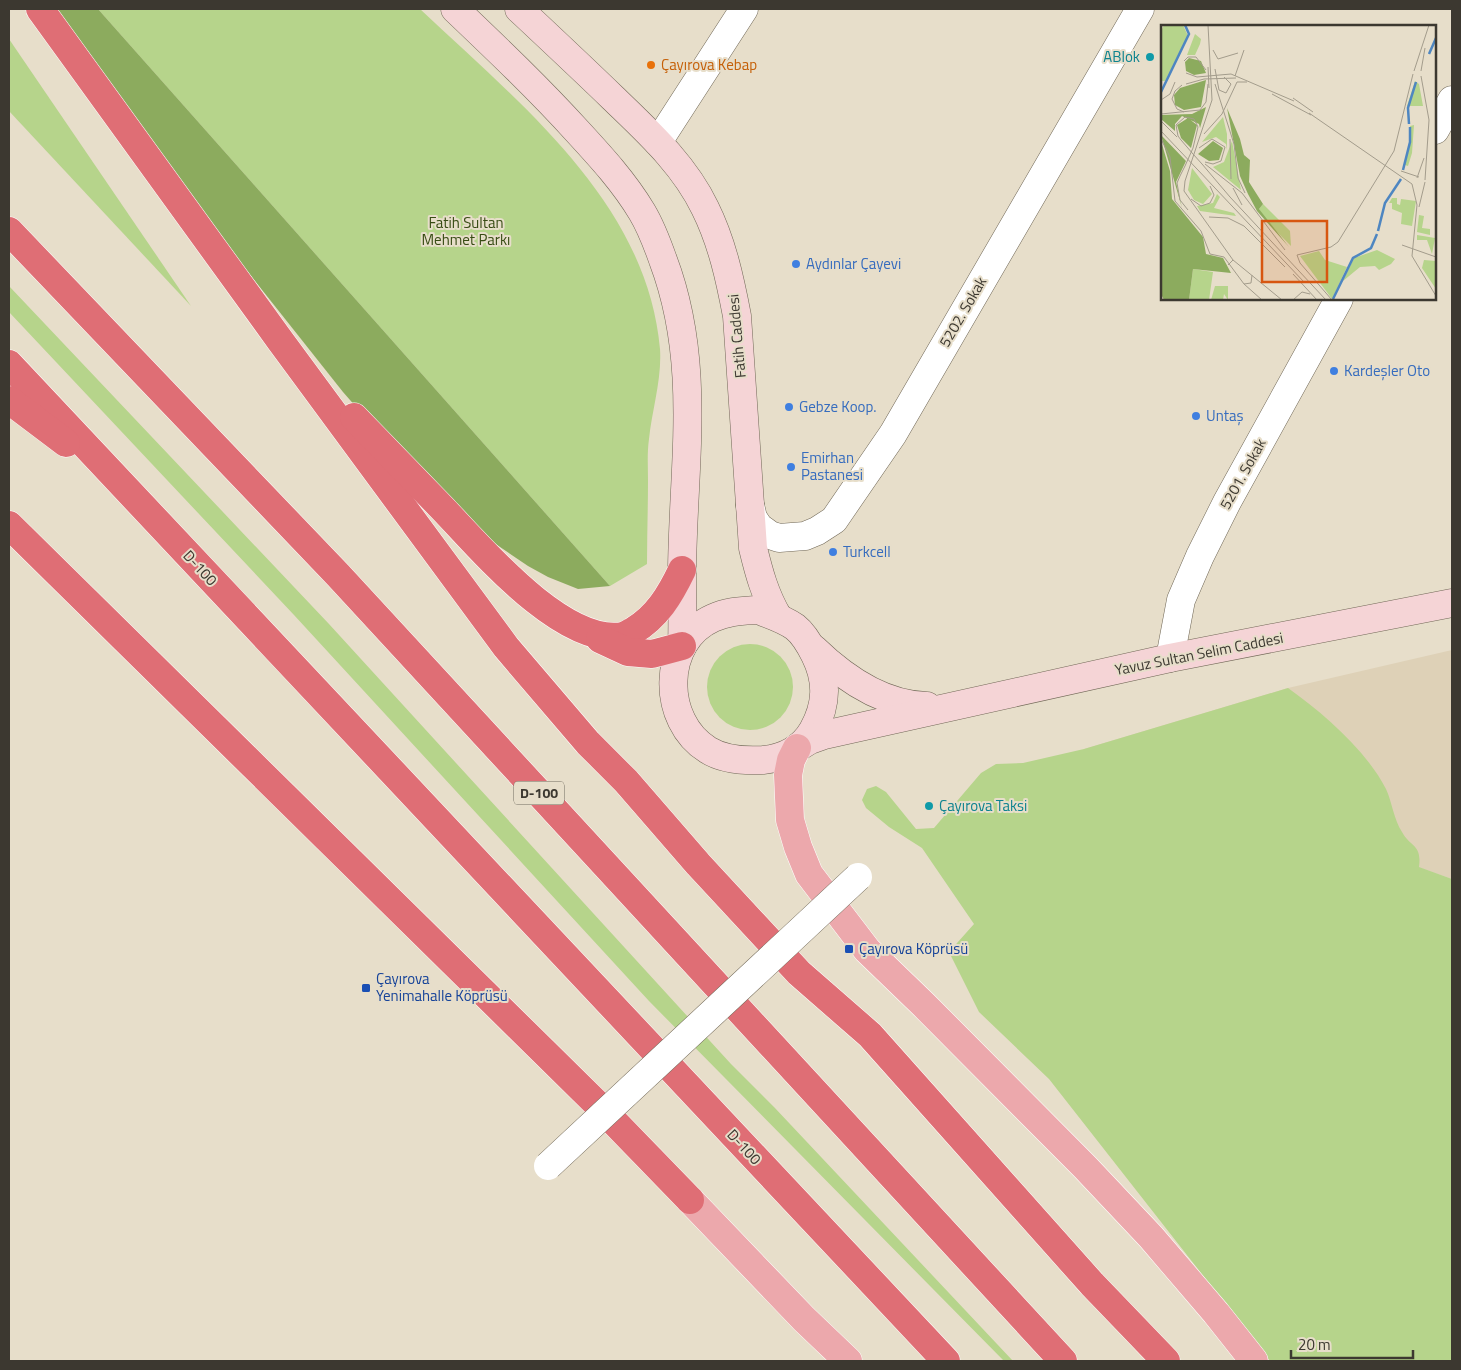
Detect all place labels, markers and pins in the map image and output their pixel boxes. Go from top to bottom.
place label: ABlok [1103,45,1140,68]
marker: ABlok [1144,51,1156,63]
place label: Çayırova Kebap [661,53,757,76]
marker: Çayırova Kebap [645,59,657,71]
place label: Aydınlar Çayevi [806,252,901,275]
marker: Aydınlar Çayevi [790,258,802,270]
place label: Kardeşler Oto [1344,359,1430,382]
marker: Kardeşler Oto [1328,365,1340,377]
place label: Gebze Koop. [799,395,877,418]
marker: Gebze Koop. [783,401,795,413]
place label: Untaş [1206,404,1243,427]
marker: Untaş [1190,410,1202,422]
place label: Emirhan Pastanesi [801,446,863,486]
marker: Emirhan Pastanesi [785,461,797,473]
place label: Turkcell [843,540,891,563]
marker: Turkcell [827,546,839,558]
place label: Çayırova Taksi [939,794,1027,817]
marker: Çayırova Taksi [923,800,935,812]
place label: Çayırova Köprüsü [859,937,968,960]
marker: Çayırova Köprüsü [843,943,855,955]
place label: Çayırova Yenimahalle Köprüsü [376,967,508,1007]
marker: Çayırova Yenimahalle Köprüsü [360,982,372,994]

